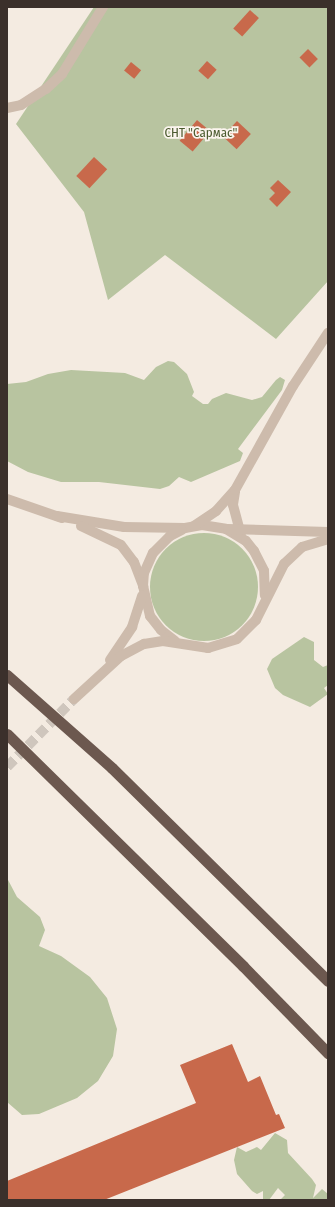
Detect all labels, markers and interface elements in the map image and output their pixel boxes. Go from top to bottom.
park label: СНТ "Сармас" [165,125,237,141]

